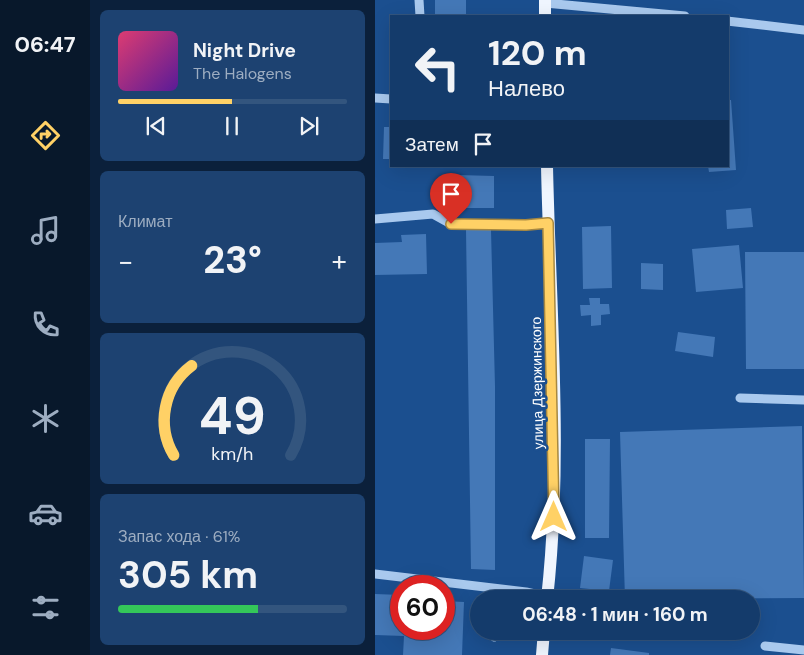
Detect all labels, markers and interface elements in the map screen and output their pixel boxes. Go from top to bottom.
text: 06:47 [14,30,76,59]
text: 120 m [488,30,587,76]
icon: left [405,35,470,100]
text: Night Drive [193,38,296,63]
text: The Halogens [193,63,292,84]
text: Налево [488,74,565,103]
icon: previous [142,112,170,140]
icon: pause [218,112,246,140]
icon: next [295,112,323,140]
icon: directions [28,118,63,153]
icon: arrive [469,130,497,158]
text: Затем [405,132,459,157]
pin [430,173,472,224]
icon: arrive [437,180,465,208]
text: Климат [118,211,172,232]
icon: music [28,213,63,248]
text: 23° [203,235,262,285]
text: − [118,243,133,280]
text: + [332,243,347,280]
icon: phone [28,307,63,342]
street label: улица Дзержинского [527,316,547,449]
text: 49 [199,382,266,450]
icon: climate [28,401,63,436]
text: km/h [211,442,254,466]
position arrow [527,490,579,542]
icon: car [28,496,63,531]
text: Запас хода · 61% [118,526,240,547]
text: 305 km [118,550,258,600]
speed limit sign: 60 [390,575,455,640]
icon: filters [28,590,63,625]
text: 06:48 · 1 мин · 160 m [522,602,708,627]

